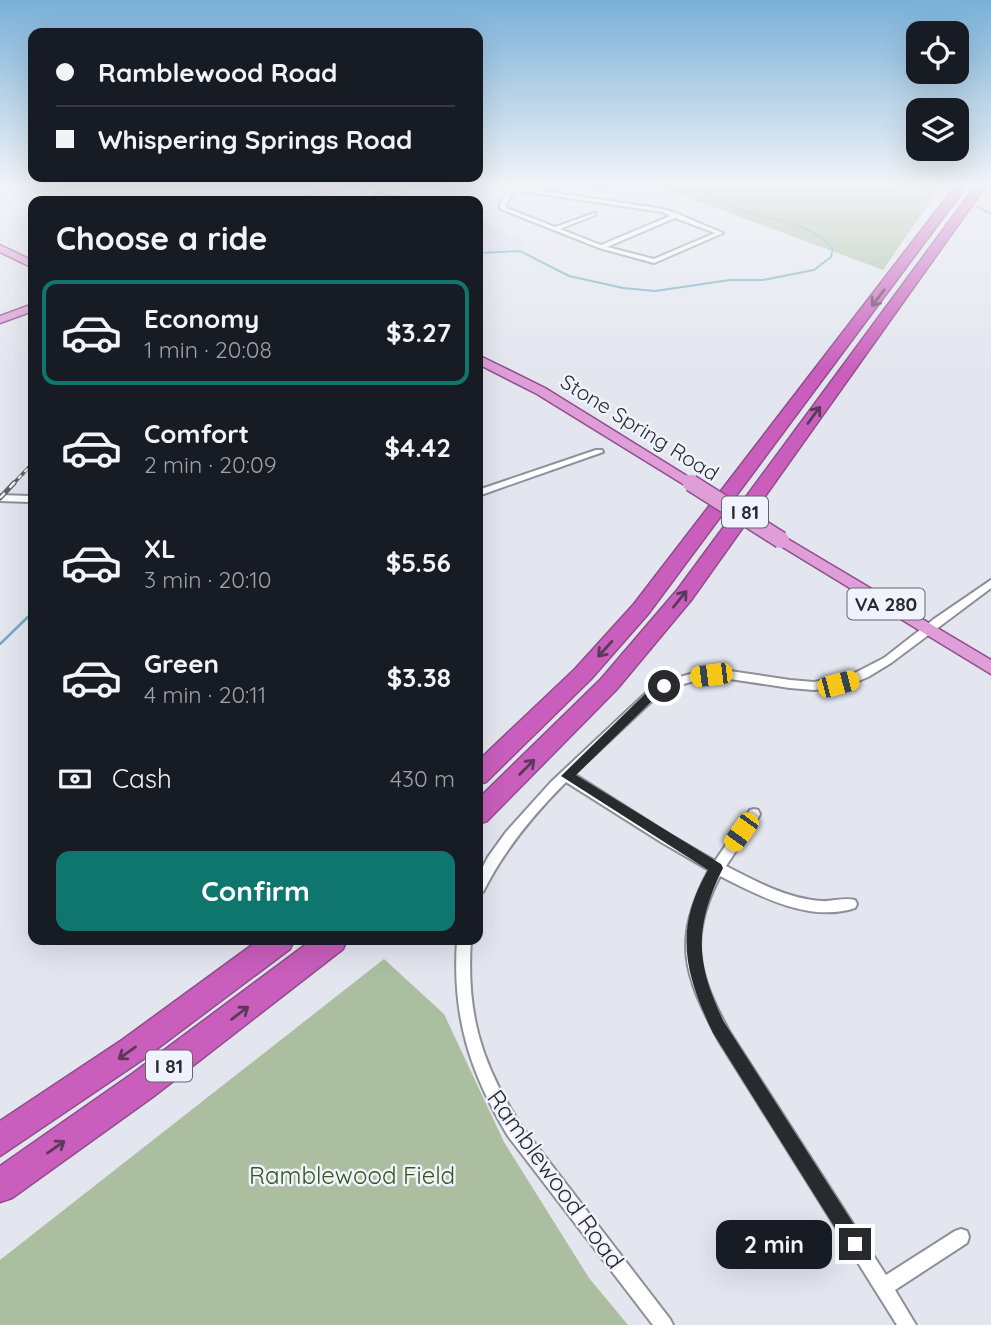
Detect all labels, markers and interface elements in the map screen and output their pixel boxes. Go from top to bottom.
map controls [906,21,969,161]
button: locate [906,21,969,84]
text: Ramblewood Road [98,56,337,89]
button: layers [906,98,969,161]
text: Whispering Springs Road [98,123,412,156]
text: Choose a ride [56,218,268,258]
one-way arrow [871,288,885,307]
icon: car [60,301,123,364]
text: Economy [144,302,259,335]
text: $3.27 [386,316,451,349]
text: 1 min · 20:08 [144,335,272,364]
street label: Stone Spring Road [556,368,724,486]
one-way arrow [807,406,821,425]
icon: car [60,416,123,479]
text: Comfort [144,417,249,450]
text: $4.42 [384,431,451,464]
text: 2 min · 20:09 [144,450,277,479]
road number: I 81 [722,496,768,527]
icon: car [60,531,123,594]
text: XL [144,532,176,565]
text: $5.56 [386,546,451,579]
text: 3 min · 20:10 [144,565,272,594]
road number: VA 280 [848,589,924,620]
one-way arrow [673,591,688,609]
one-way arrow [597,640,613,658]
icon: car [60,646,123,709]
text: Green [144,647,219,680]
text: $3.38 [387,661,451,694]
car [689,662,734,688]
car [815,668,862,700]
route start [648,670,680,702]
text: 4 min · 20:11 [144,680,266,709]
one-way arrow [519,759,536,776]
icon: cash [56,760,94,798]
text: Cash [112,762,172,795]
text: 430 m [390,764,455,793]
car [721,809,762,855]
button: Confirm [56,851,455,931]
one-way arrow [230,1005,249,1020]
one-way arrow [118,1046,137,1060]
road number: I 81 [146,1050,192,1082]
street label: Ramblewood Road [481,1084,631,1274]
one-way arrow [46,1140,65,1154]
park label: Ramblewood Field [249,1160,455,1190]
callout: 2 min [715,1220,830,1268]
route end [839,1228,871,1260]
text: 2 min [744,1230,804,1259]

